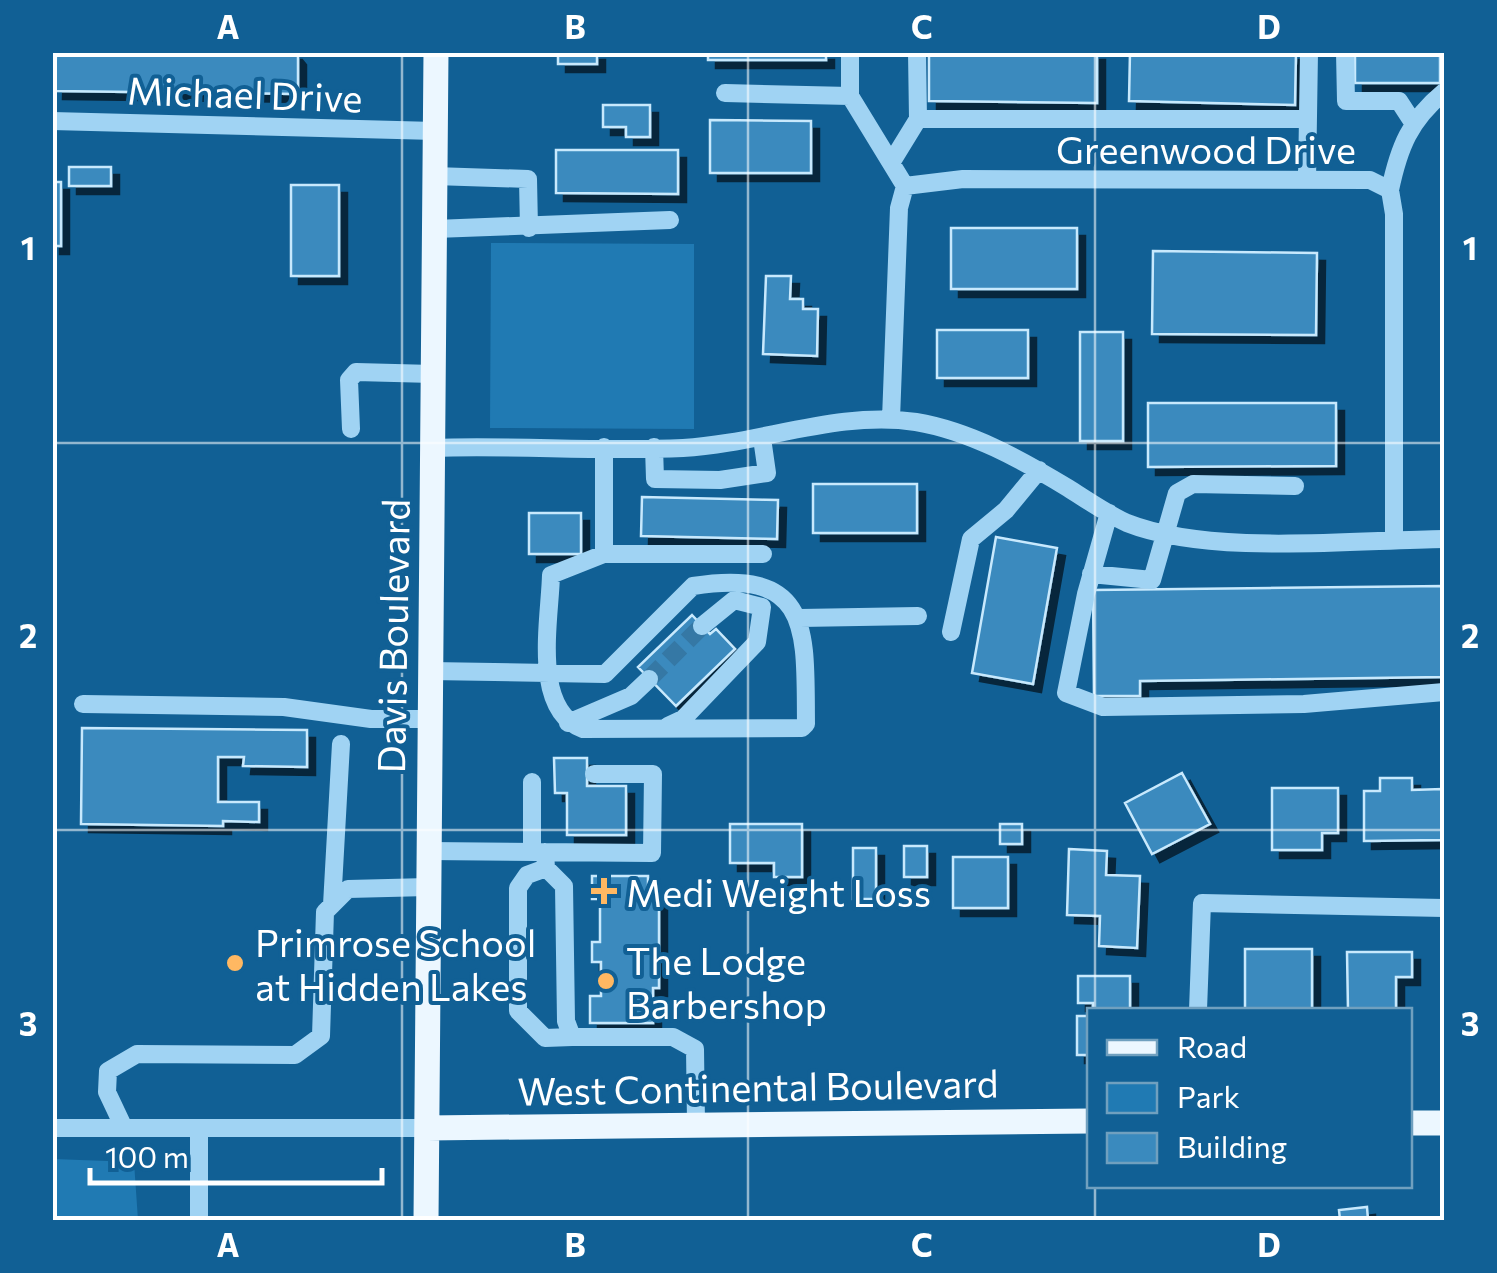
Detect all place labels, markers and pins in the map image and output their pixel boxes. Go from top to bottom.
place label: Medi Weight Loss [626,868,931,915]
marker: Medi Weight Loss [591,878,617,904]
place label: Primrose School at Hidden Lakes [255,918,536,1009]
place label: The Lodge Barbershop [626,936,827,1027]
marker: Primrose School at Hidden Lakes [224,952,246,974]
marker: The Lodge Barbershop [595,970,617,992]

